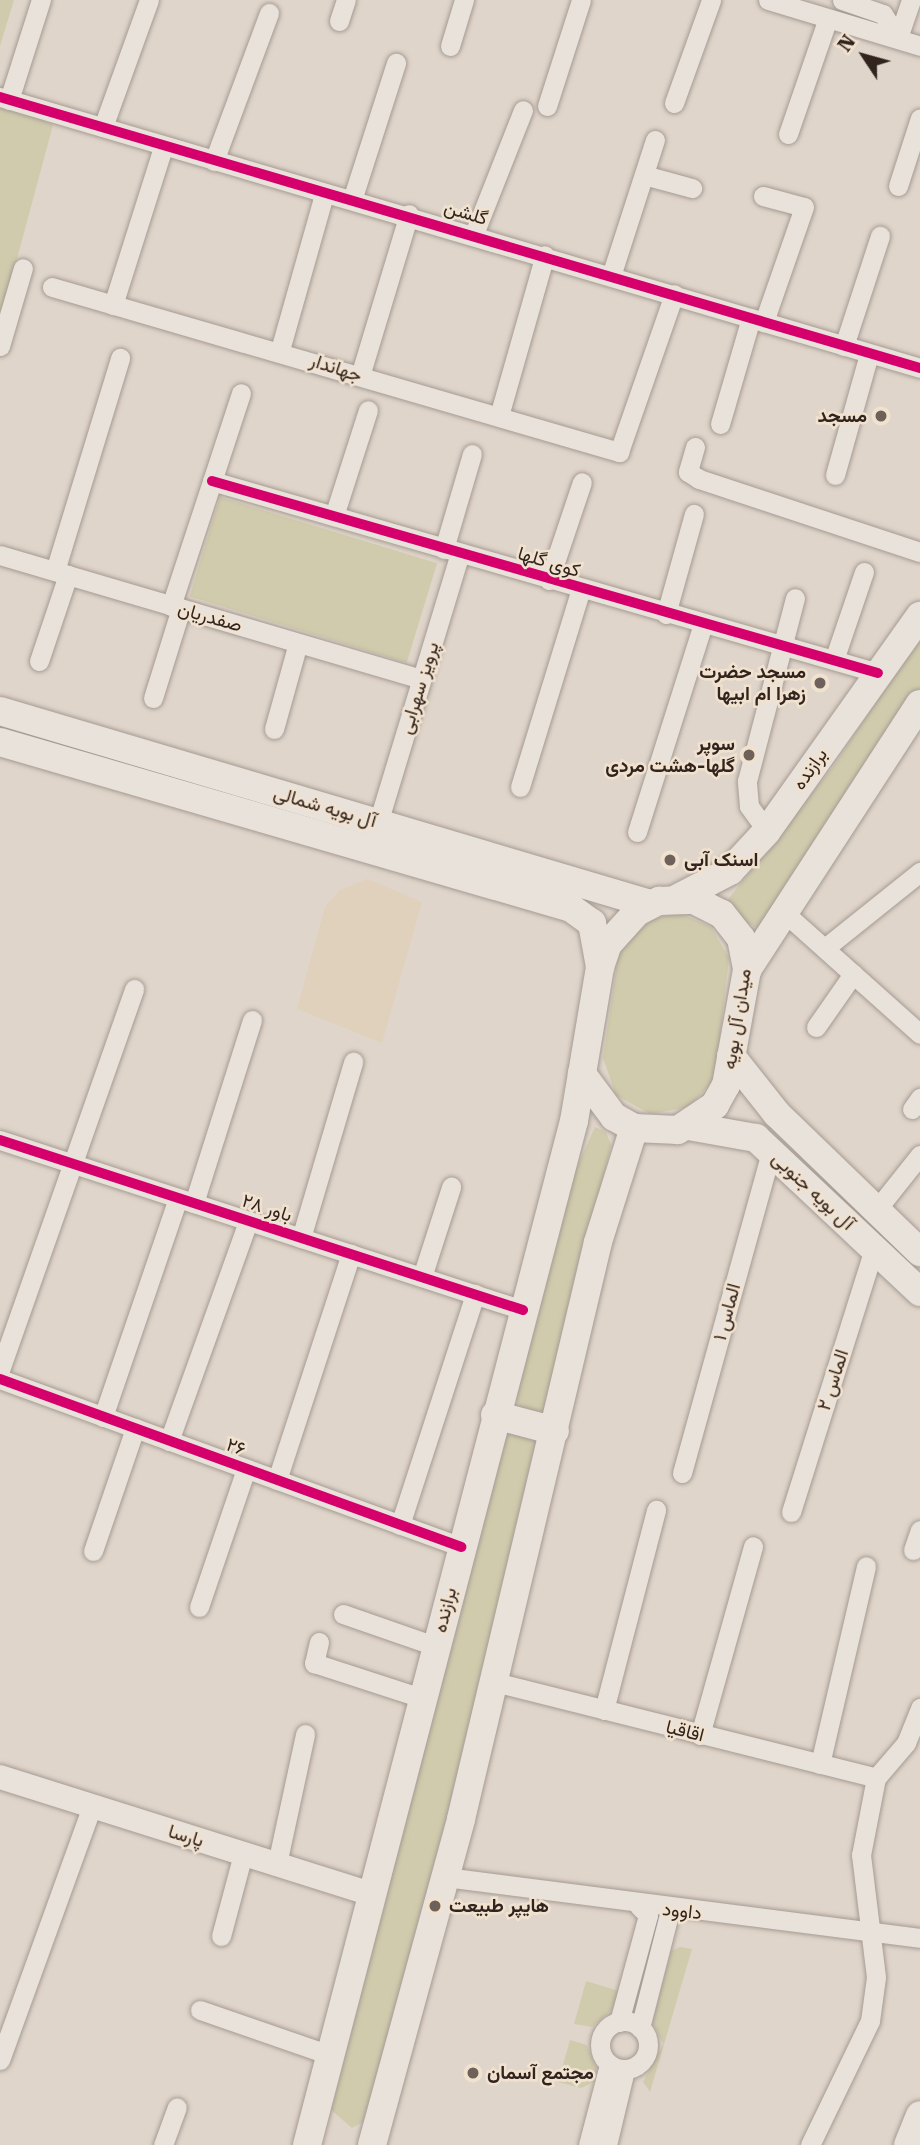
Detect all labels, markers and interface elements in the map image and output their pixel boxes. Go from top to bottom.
north arrow [829,21,899,91]
text: N [833,31,860,56]
street label: گلشن [442,196,490,230]
street label: جهاندار [307,349,365,387]
place label: مسجد [817,405,867,427]
marker: مسجد [873,408,889,424]
street label: کوی گلها [515,542,583,582]
street label: صفدریان [175,597,245,637]
street label: پرویز سهرابی [394,639,444,737]
place label: مسجد حضرت زهرا ام ابیها [699,661,806,705]
marker: مسجد حضرت زهرا ام ابیها [812,675,828,691]
place label: سوپر گلها-هشت مردی [605,733,735,777]
street label: برازنده [788,744,832,794]
marker: سوپر گلها-هشت مردی [741,747,757,763]
street label: آل بویه شمالی [271,781,379,833]
place label: اسنک آبی [684,849,758,871]
marker: اسنک آبی [662,852,678,868]
street label: میدان آل بویه [718,967,756,1071]
street label: آل بویه جنوبی [767,1147,859,1235]
street label: باور ۲۸ [239,1189,295,1227]
street label: الماس ۱ [708,1281,746,1343]
street label: الماس ۲ [812,1347,854,1413]
street label: ۲۶ [223,1433,249,1461]
street label: برازنده [428,1585,462,1635]
street label: اقاقیا [664,1715,706,1747]
street label: پارسا [166,1820,206,1852]
place label: هایپر طبیعت [449,1895,549,1917]
marker: هایپر طبیعت [427,1898,443,1914]
street label: داوود [661,1898,703,1924]
place label: مجتمع آسمان [487,2062,594,2084]
marker: مجتمع آسمان [465,2065,481,2081]

